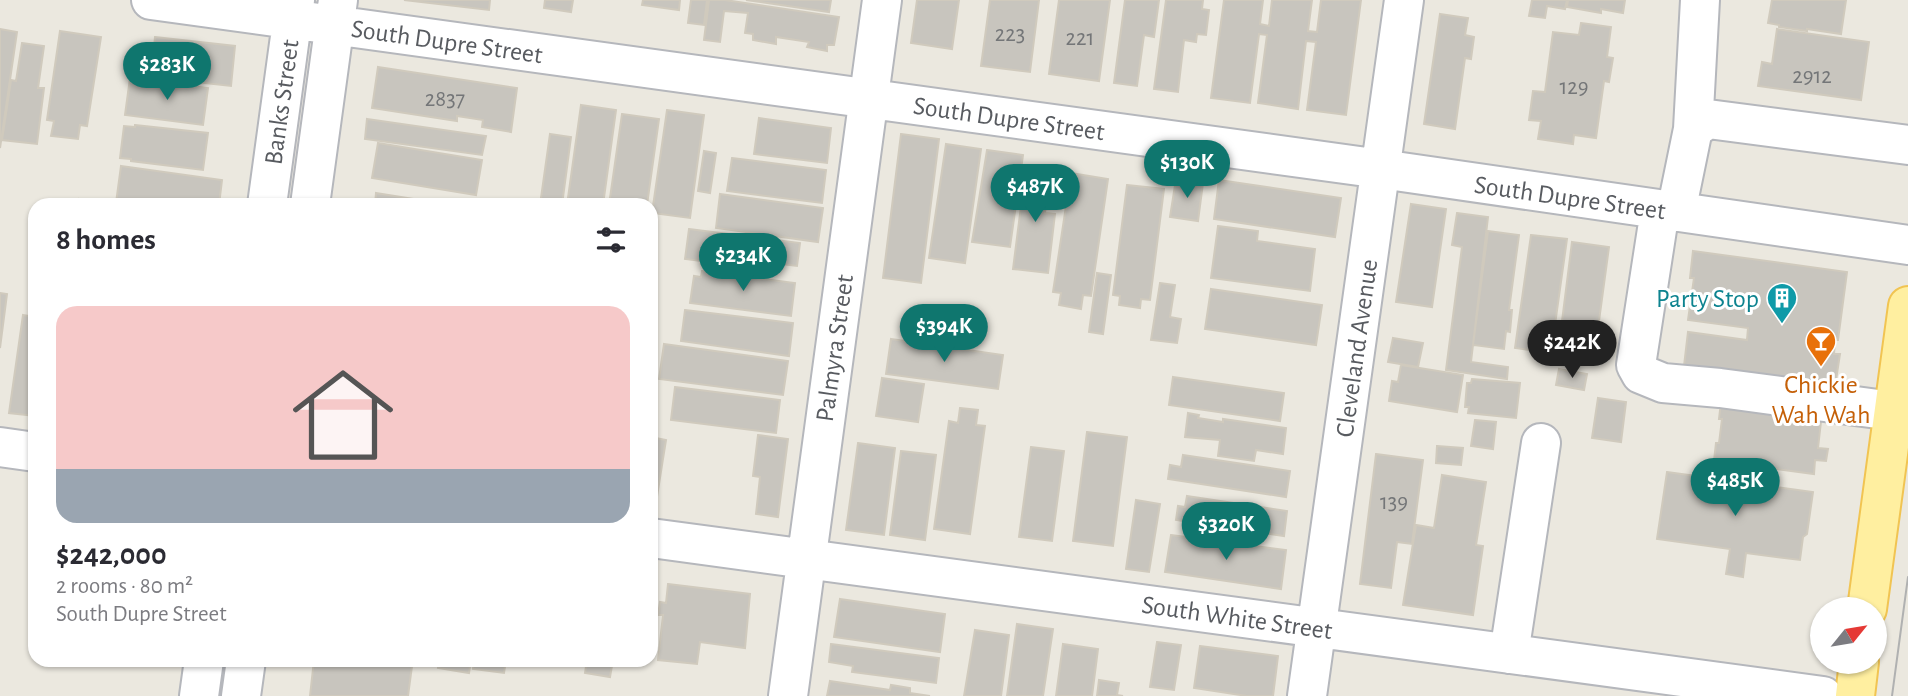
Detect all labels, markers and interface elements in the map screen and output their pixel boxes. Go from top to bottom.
street label: South Dupre Street [350,16,544,68]
house number: 223 [995,23,1025,46]
house number: 221 [1066,27,1094,50]
street label: Banks Street [260,38,304,166]
pin: $283K [118,42,216,102]
text: $283K [139,53,195,76]
house number: 2912 [1792,65,1832,88]
house number: 129 [1559,76,1589,99]
house number: 2837 [425,88,465,111]
street label: South Dupre Street [912,93,1106,145]
pin: $130K [1138,140,1236,200]
text: $130K [1160,151,1214,174]
pin: $487K [986,164,1084,224]
street label: South Dupre Street [1473,172,1667,224]
text: $487K [1007,175,1063,198]
icon: filters [592,221,630,259]
text: 8 homes [56,225,156,255]
pin: $234K [694,233,792,293]
text: $234K [715,244,771,267]
street label: Cleveland Avenue [1332,257,1382,439]
street label: Palmyra Street [812,273,858,423]
building icon: Party Stop [1765,281,1799,325]
place label: Party Stop [1656,286,1759,312]
pin: $394K [895,304,993,364]
text: $394K [916,315,972,338]
pin: $242K [1523,320,1621,380]
bar icon: Chickie Wah Wah [1804,324,1838,368]
text: $242K [1543,331,1601,354]
icon: home [280,352,406,478]
place label: Chickie Wah Wah [1772,372,1870,428]
pin: $485K [1686,458,1784,518]
text: $485K [1707,469,1763,492]
house number: 139 [1380,491,1408,514]
pin: $320K [1177,503,1275,562]
text: $320K [1198,513,1254,536]
text: $242,000 [56,540,167,570]
text: 2 rooms · 80 m² [56,575,193,598]
street label: South White Street [1140,592,1334,644]
north arrow [1810,597,1886,674]
map controls [1810,597,1887,674]
text: South Dupre Street [56,603,227,626]

